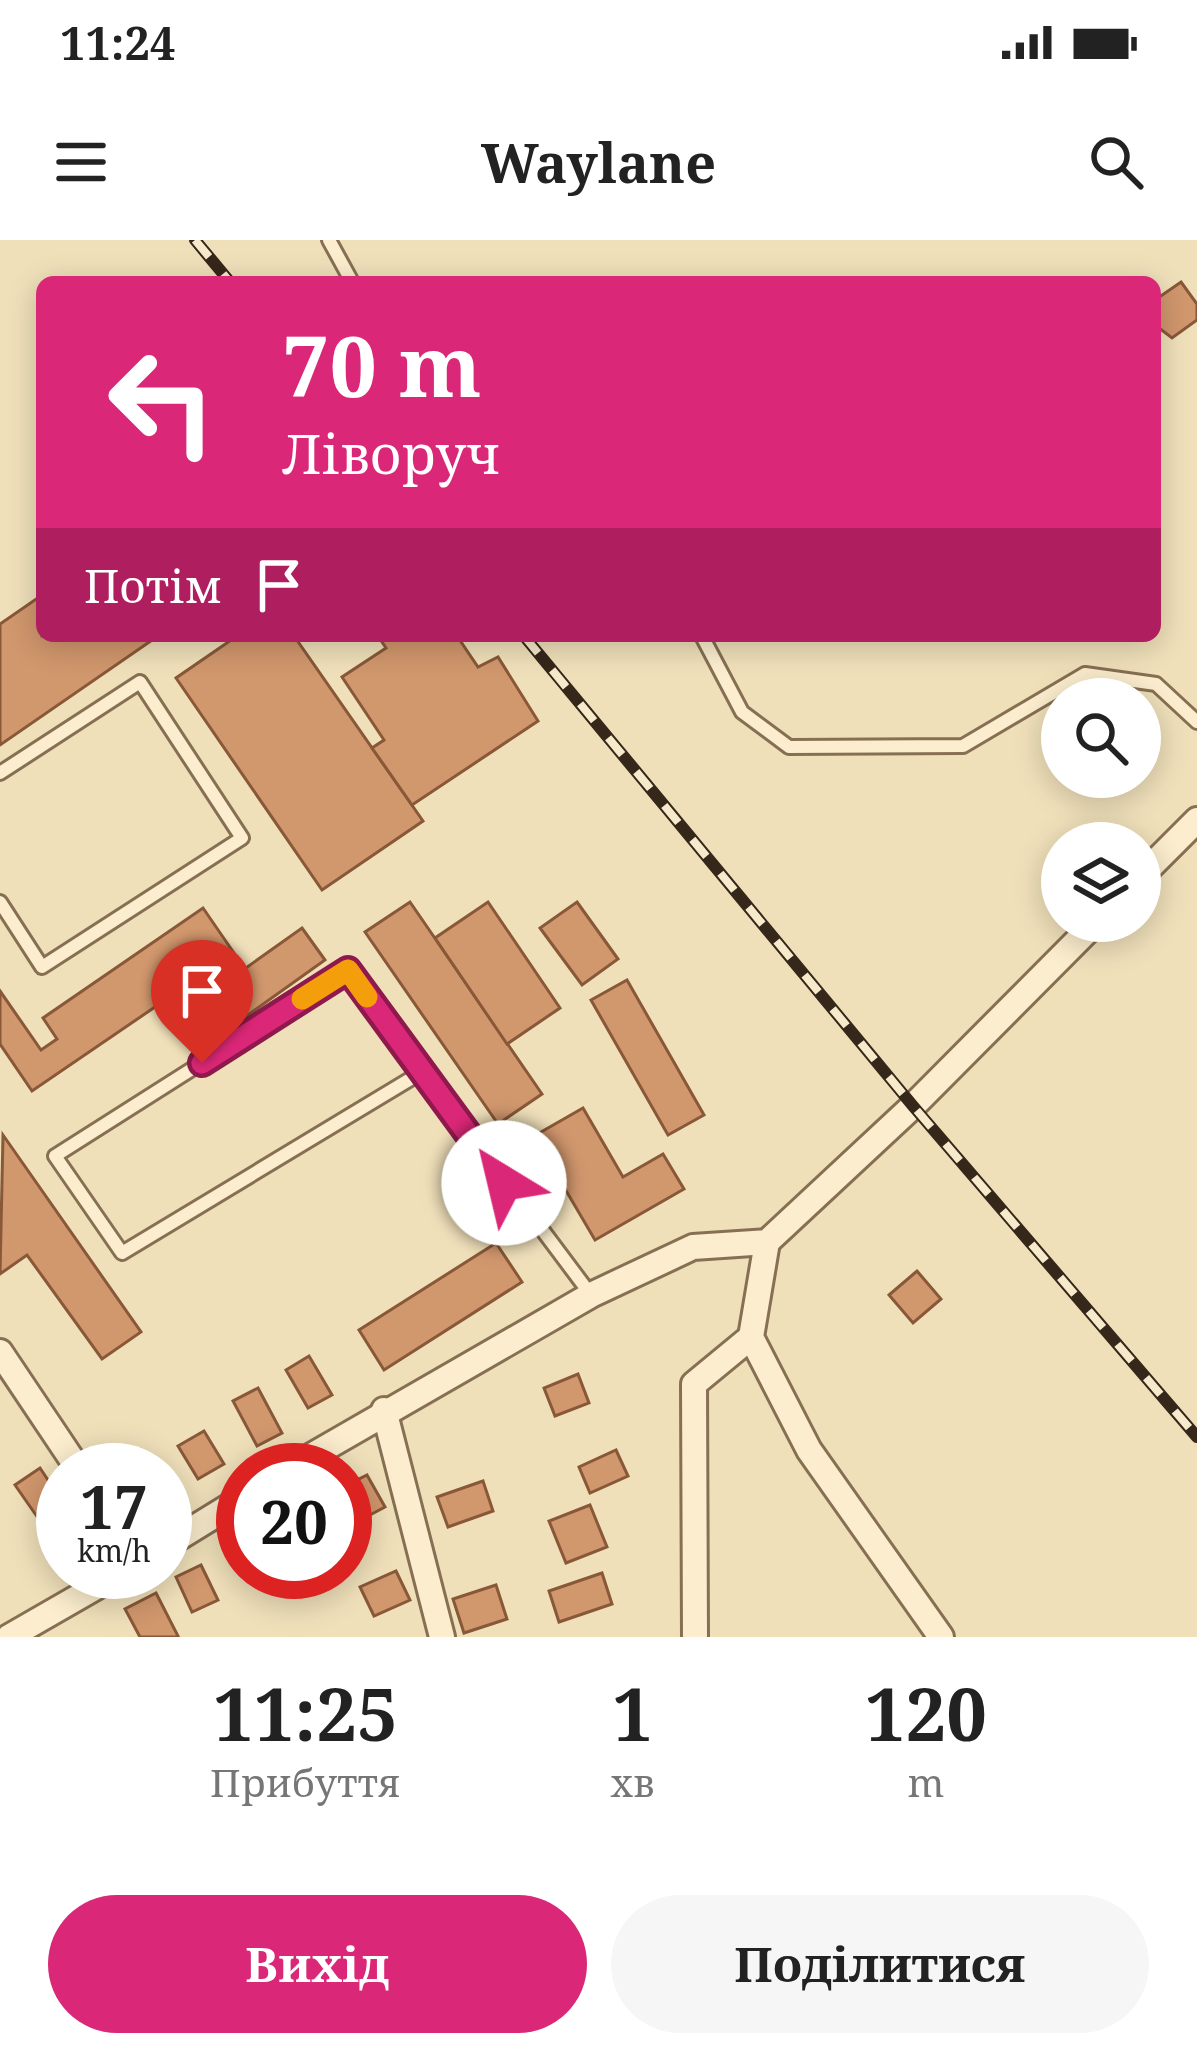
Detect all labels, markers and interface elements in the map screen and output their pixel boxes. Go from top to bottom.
text: 11:24 [60,12,175,73]
text: Waylane [481,125,716,199]
icon: menu [48,129,114,195]
icon: search [1083,129,1149,195]
text: 70 m [282,307,482,422]
icon: left [84,324,240,480]
text: Ліворуч [282,416,500,490]
icon: arrive [246,552,312,618]
text: Потім [84,555,222,616]
map controls [1041,678,1161,942]
button: search [1041,678,1161,798]
button: layers [1041,822,1161,942]
pin [151,940,253,1063]
icon: arrive [169,958,235,1024]
position arrow [441,1120,567,1246]
speed limit sign: 20 [216,1443,372,1599]
text: 17 [80,1465,148,1547]
text: km/h [77,1530,151,1571]
text: 11:25 [213,1664,398,1762]
text: 1 [612,1664,653,1762]
text: 120 [865,1664,987,1762]
text: Прибуття [210,1755,400,1808]
text: хв [611,1755,655,1808]
text: m [907,1755,944,1808]
button: Вихід [48,1895,587,2033]
button: Поділитися [611,1895,1149,2033]

